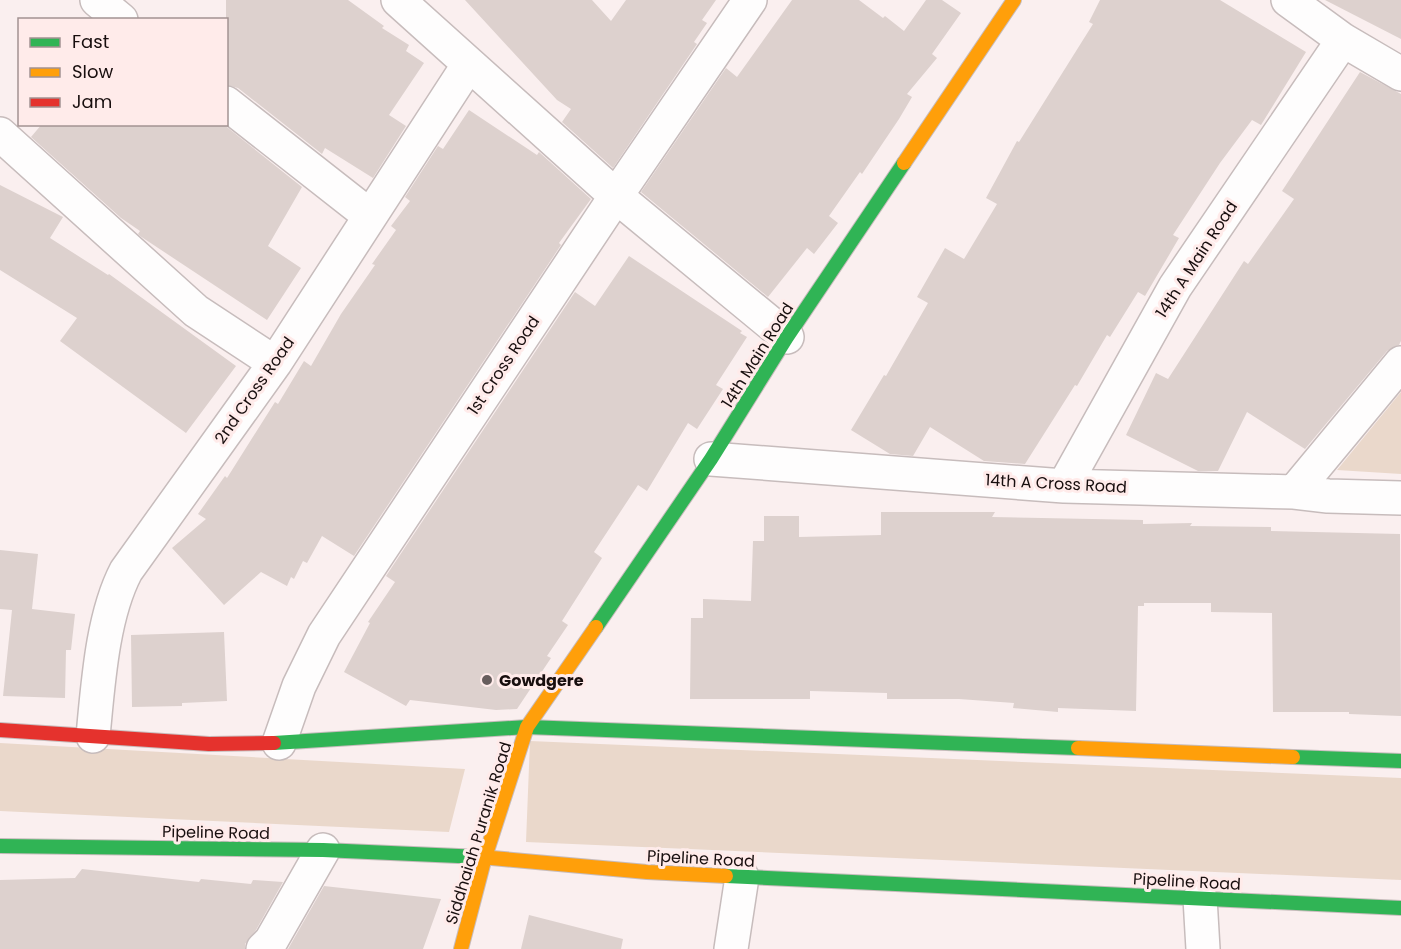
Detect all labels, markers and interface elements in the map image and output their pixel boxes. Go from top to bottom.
legend [18,18,228,126]
text: Fast [72,29,109,54]
text: Slow [72,59,114,84]
text: Jam [72,89,112,114]
street label: 14th A Main Road [1150,196,1243,322]
street label: 14th Main Road [716,298,799,412]
street label: 1st Cross Road [462,311,545,419]
street label: 2nd Cross Road [209,332,300,448]
street label: 14th A Cross Road [985,468,1127,499]
place label: Gowdgere [499,669,584,692]
marker: Gowdgere [480,673,494,687]
street label: Siddhaiah Puranik Road [440,739,517,927]
street label: Pipeline Road [162,820,270,845]
street label: Pipeline Road [647,844,755,873]
street label: Pipeline Road [1133,867,1241,896]

